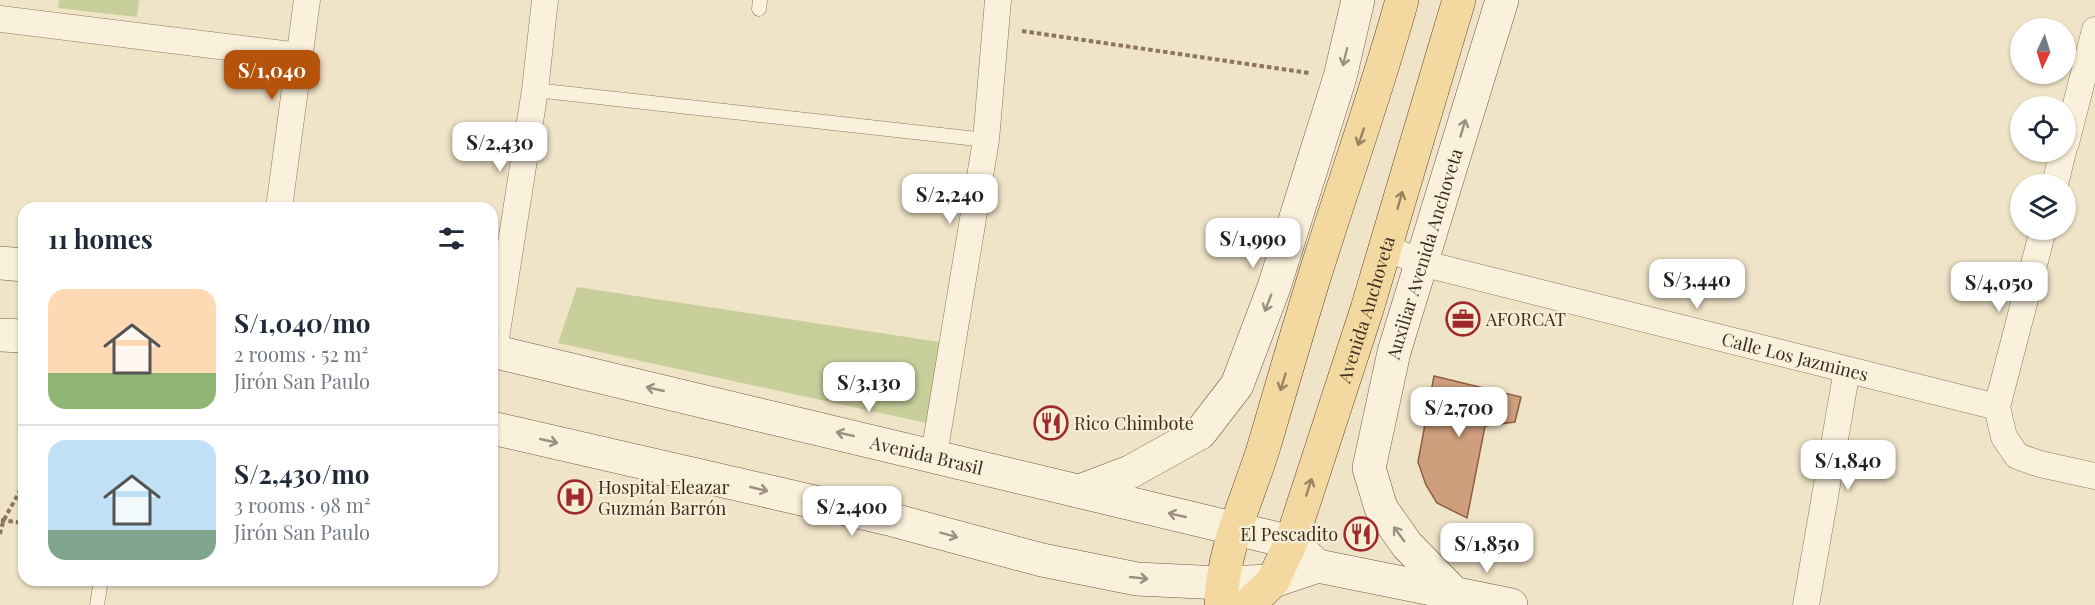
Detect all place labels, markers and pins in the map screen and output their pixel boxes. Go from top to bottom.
pin: S/1,040 [217,50,327,101]
pin: S/2,430 [445,122,555,173]
pin: S/2,240 [895,174,1005,225]
pin: S/1,990 [1198,218,1308,269]
pin: S/3,440 [1642,259,1752,310]
pin: S/4,050 [1944,262,2054,313]
office icon: AFORCAT [1445,301,1481,337]
place label: AFORCAT [1485,307,1566,331]
pin: S/3,130 [814,362,924,413]
pin: S/2,700 [1404,387,1514,438]
restaurant icon: Rico Chimbote [1033,405,1069,441]
place label: Rico Chimbote [1074,411,1194,435]
pin: S/1,840 [1793,440,1903,491]
place label: Hospital Eleazar Guzmán Barrón [598,475,729,520]
hospital icon: Hospital Eleazar Guzmán Barrón [557,479,593,515]
pin: S/2,400 [797,486,907,537]
restaurant icon: El Pescadito [1343,516,1379,552]
place label: El Pescadito [1240,522,1338,546]
pin: S/1,850 [1432,523,1542,574]

